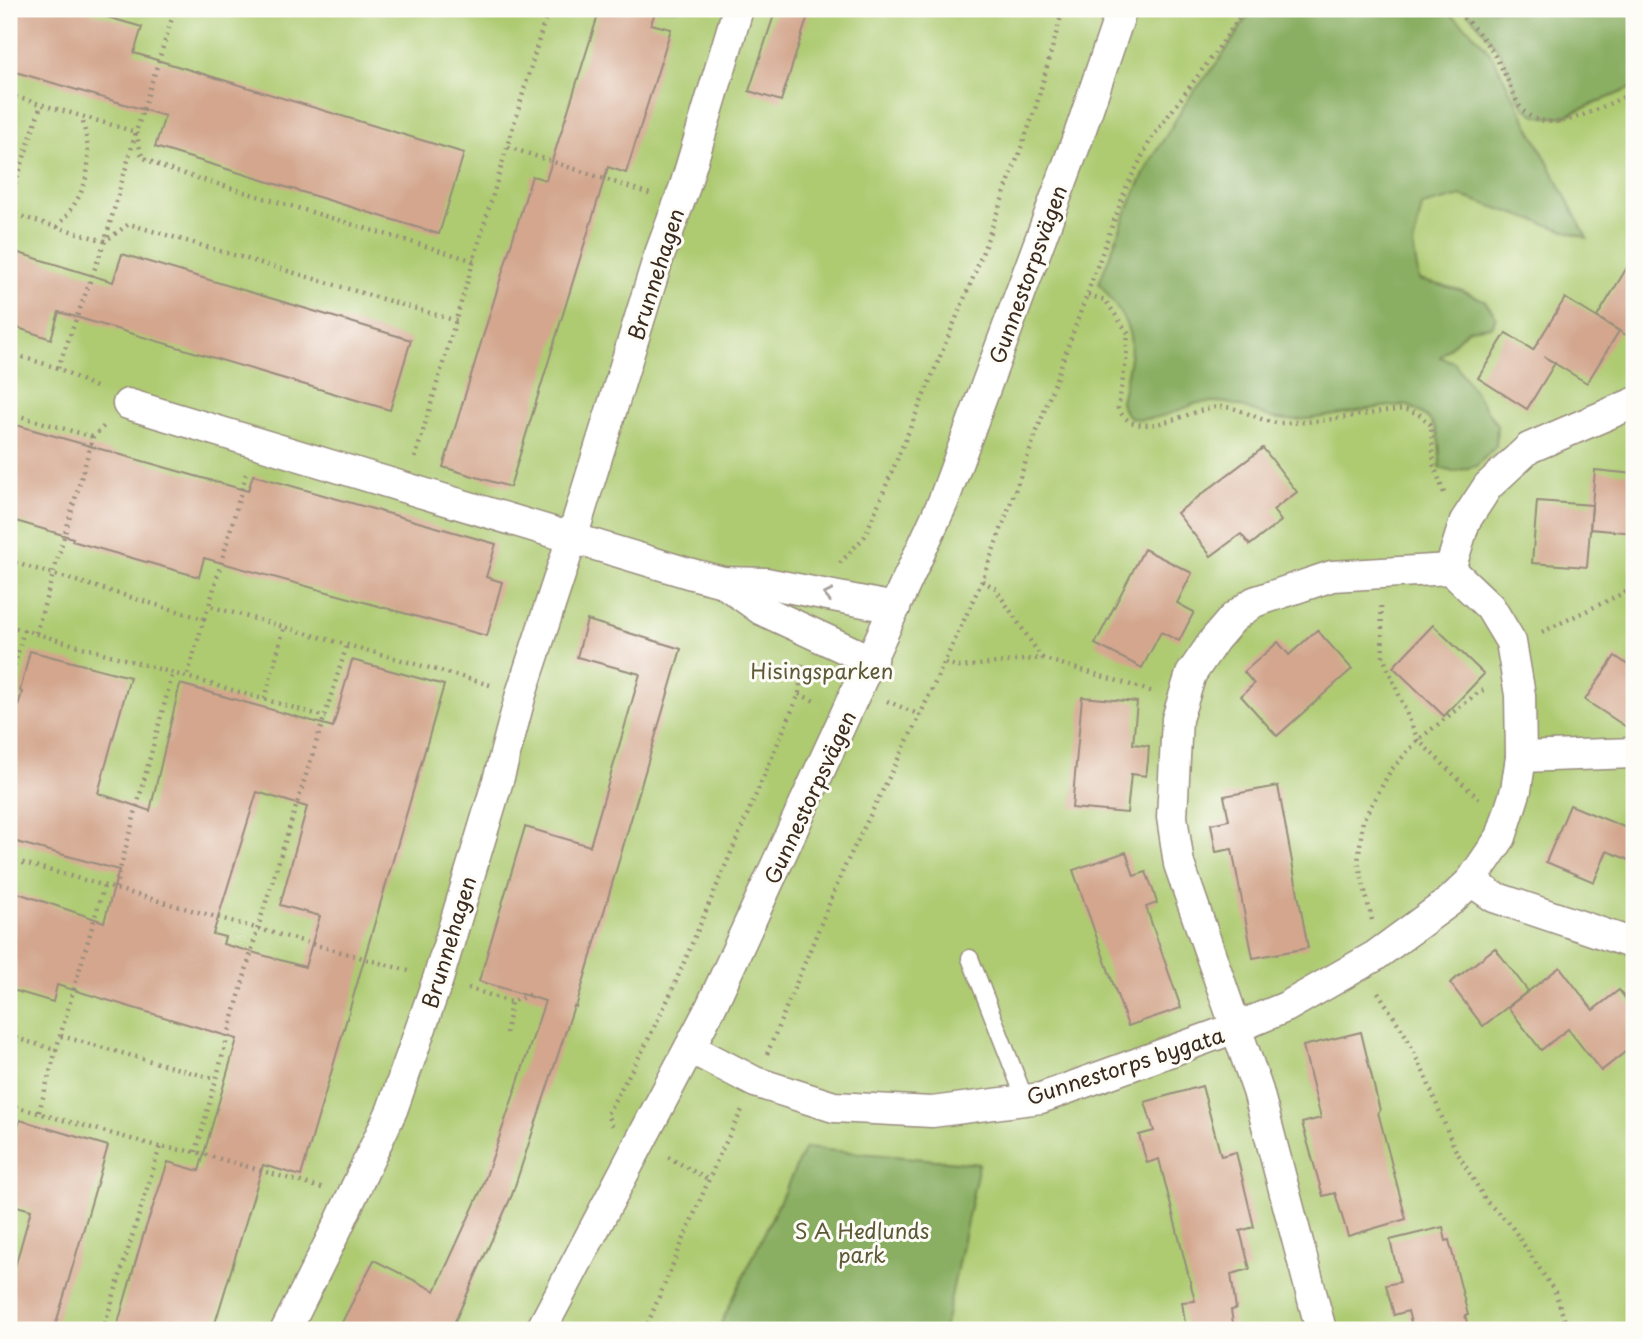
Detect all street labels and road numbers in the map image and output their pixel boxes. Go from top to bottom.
street label: Gunnestorpsvägen [980,180,1074,368]
street label: Brunnehagen [619,204,691,344]
street label: Gunnestorpsvägen [755,705,863,889]
street label: Brunnehagen [413,872,483,1012]
street label: Gunnestorps bygata [1022,1018,1229,1112]

